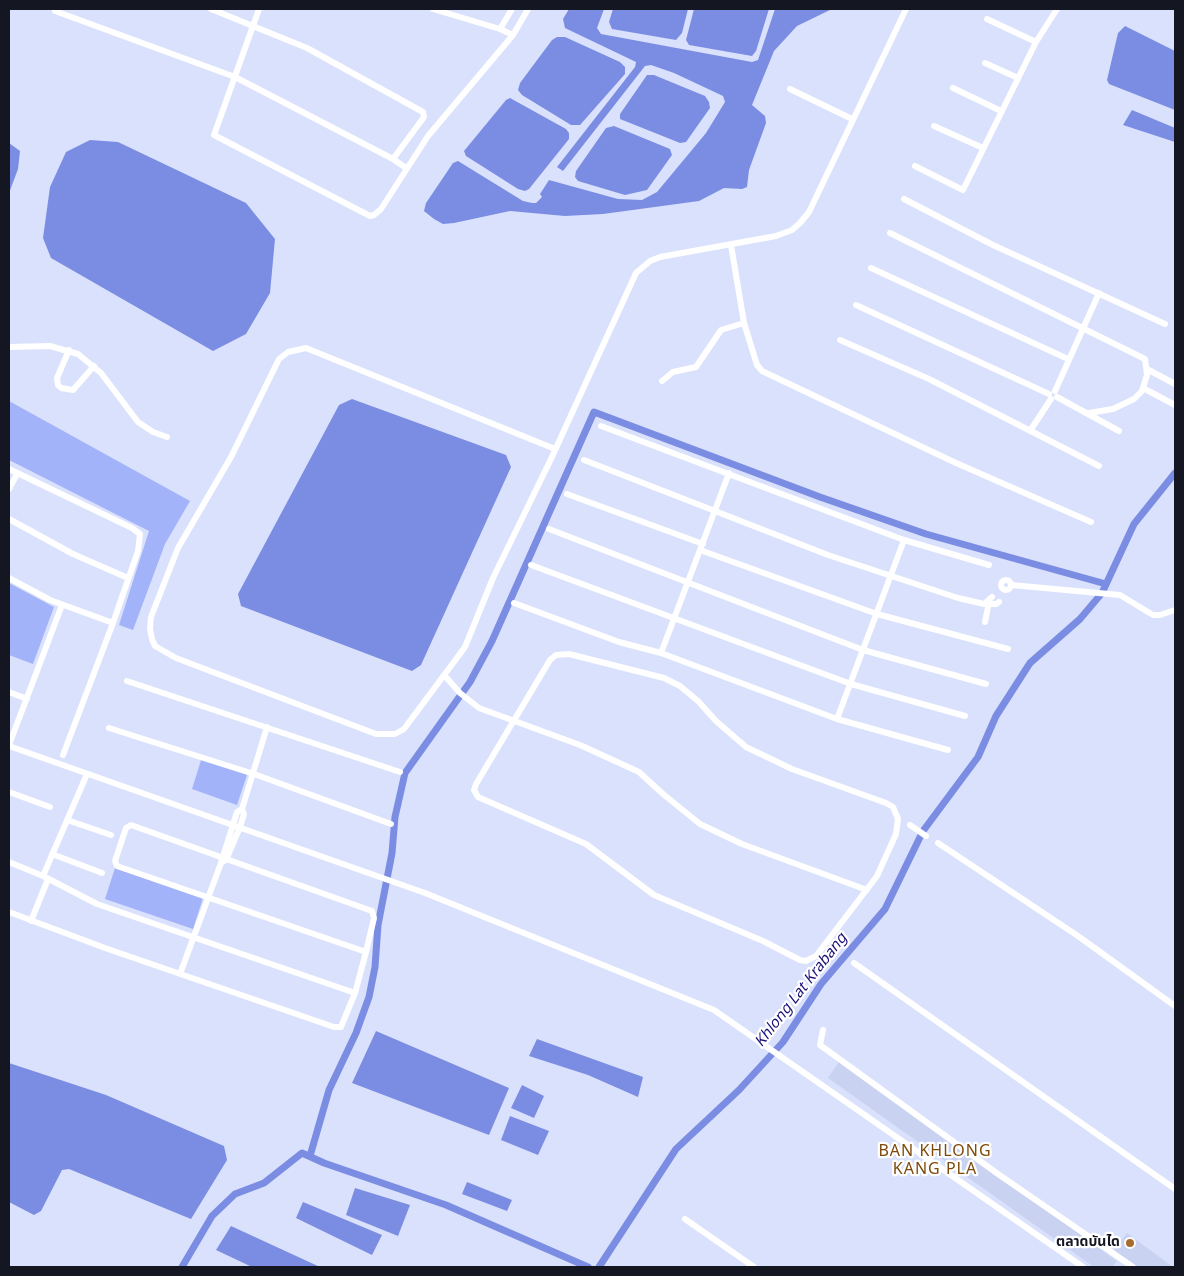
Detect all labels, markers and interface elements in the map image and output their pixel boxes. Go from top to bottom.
water label: Khlong Lat Krabang [752,931,852,1051]
district label: BAN KHLONG KANG PLA [877,1143,993,1181]
place label: ตลาดบันได [1056,1235,1120,1251]
marker: ตลาดบันได [1124,1237,1136,1249]

